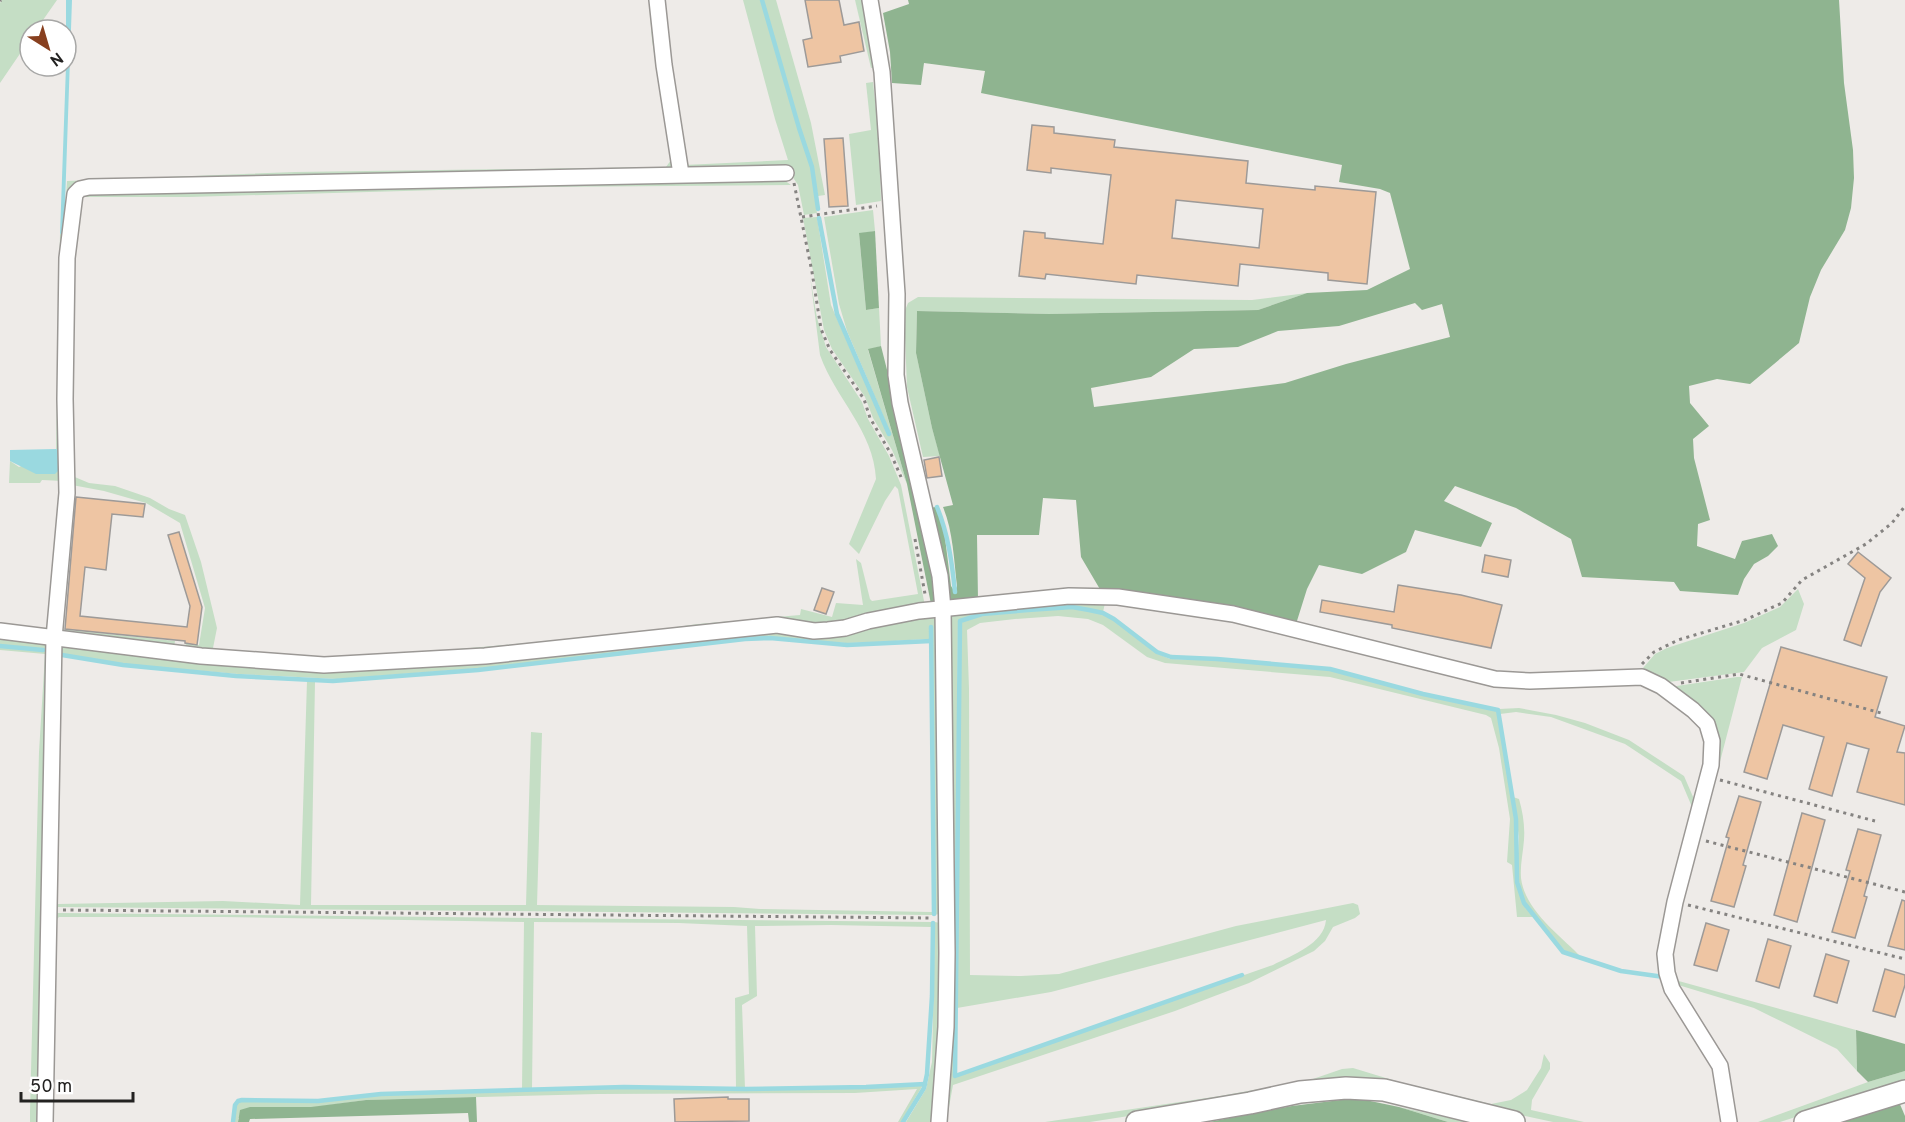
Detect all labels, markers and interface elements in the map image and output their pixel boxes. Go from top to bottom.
north arrow [18,18,78,78]
text: N [45,47,66,70]
scale bar [21,1065,134,1103]
text: 50 m [30,1076,72,1099]

